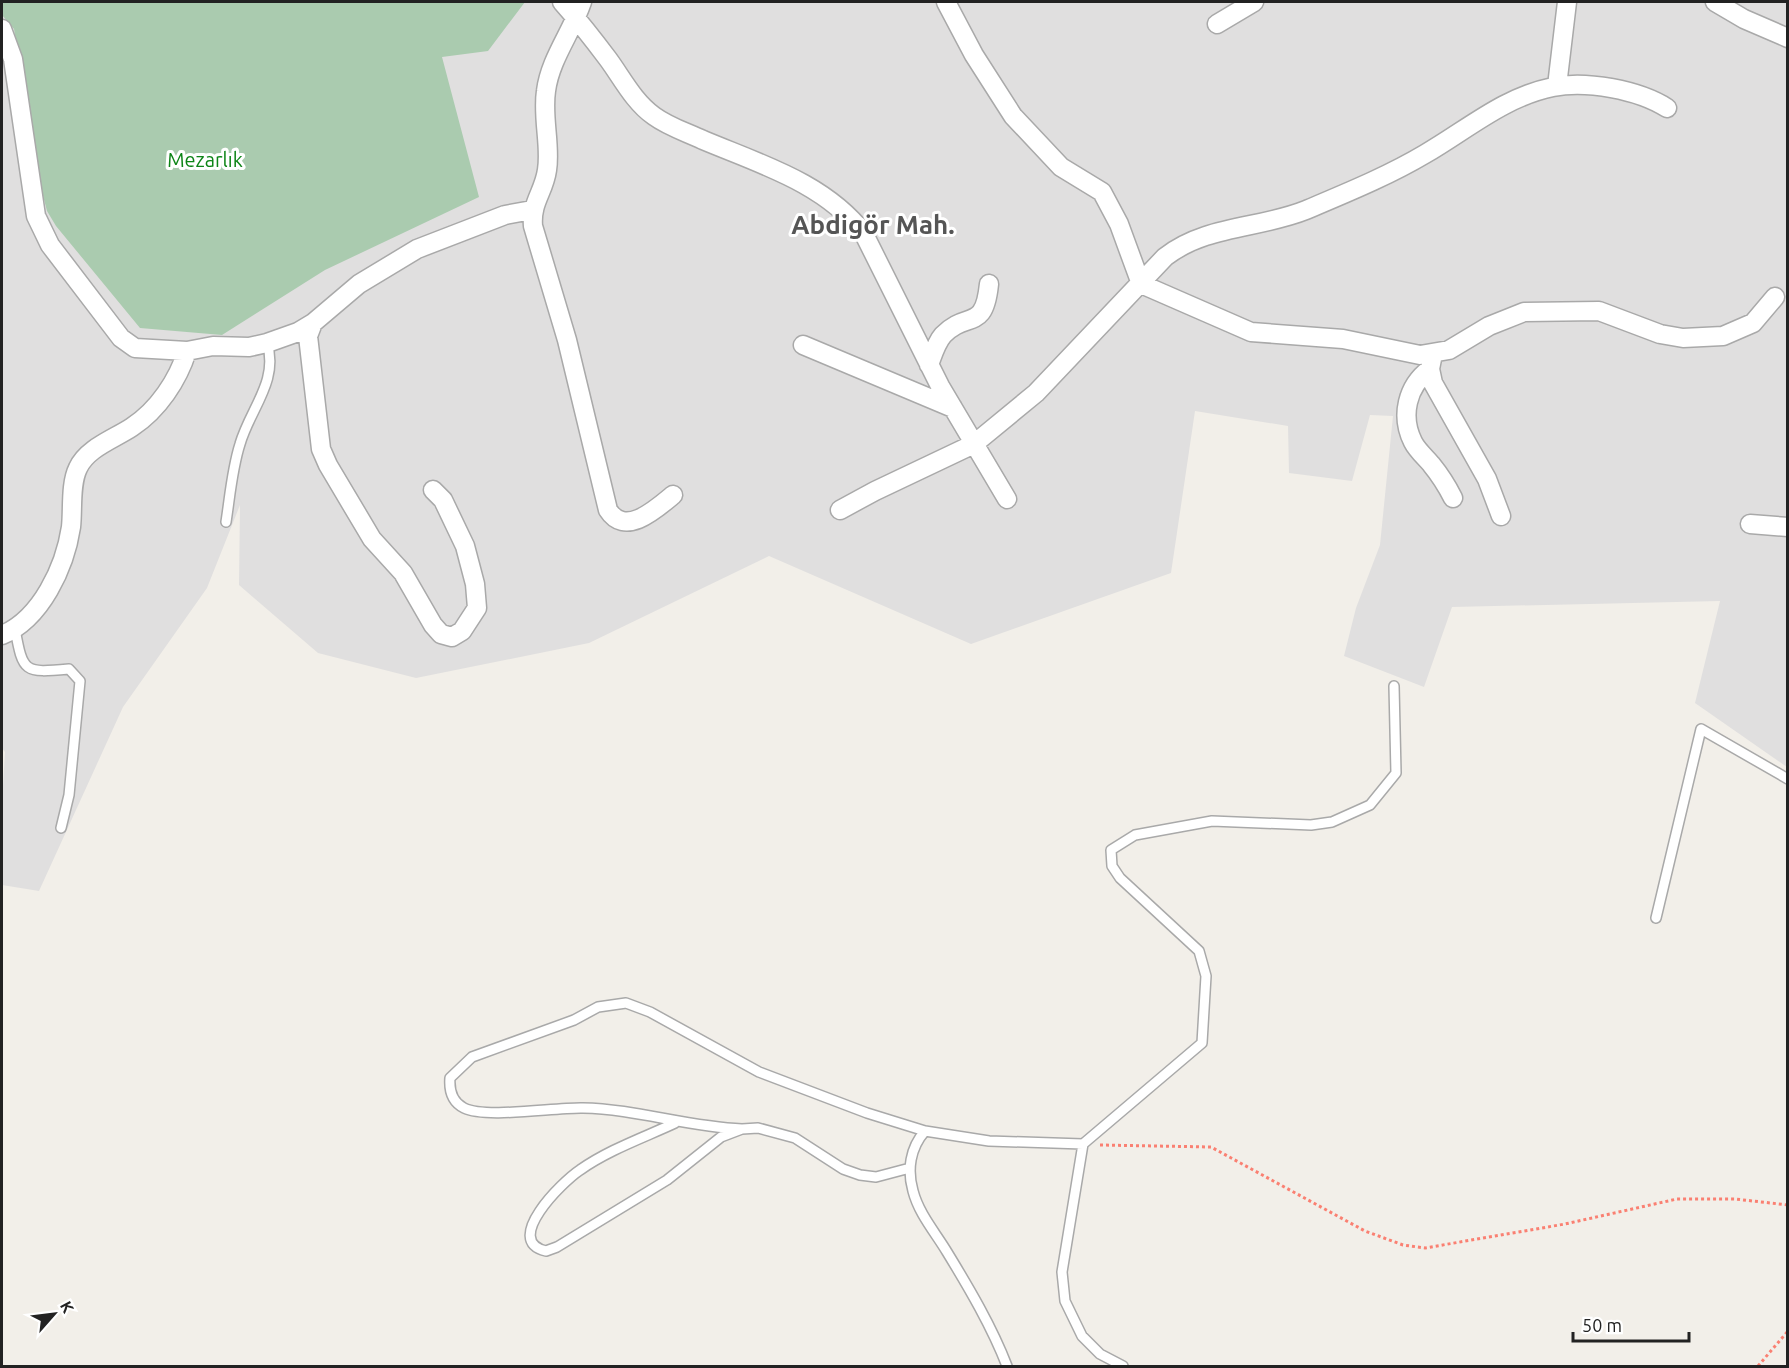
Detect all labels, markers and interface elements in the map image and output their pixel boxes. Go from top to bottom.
park label: Mezarlık [167,148,243,171]
district label: Abdigör Mah. [791,210,955,239]
north arrow [24,1284,84,1344]
text: K [57,1298,78,1316]
scale bar [1573,1305,1688,1343]
text: 50 m [1582,1315,1622,1335]

